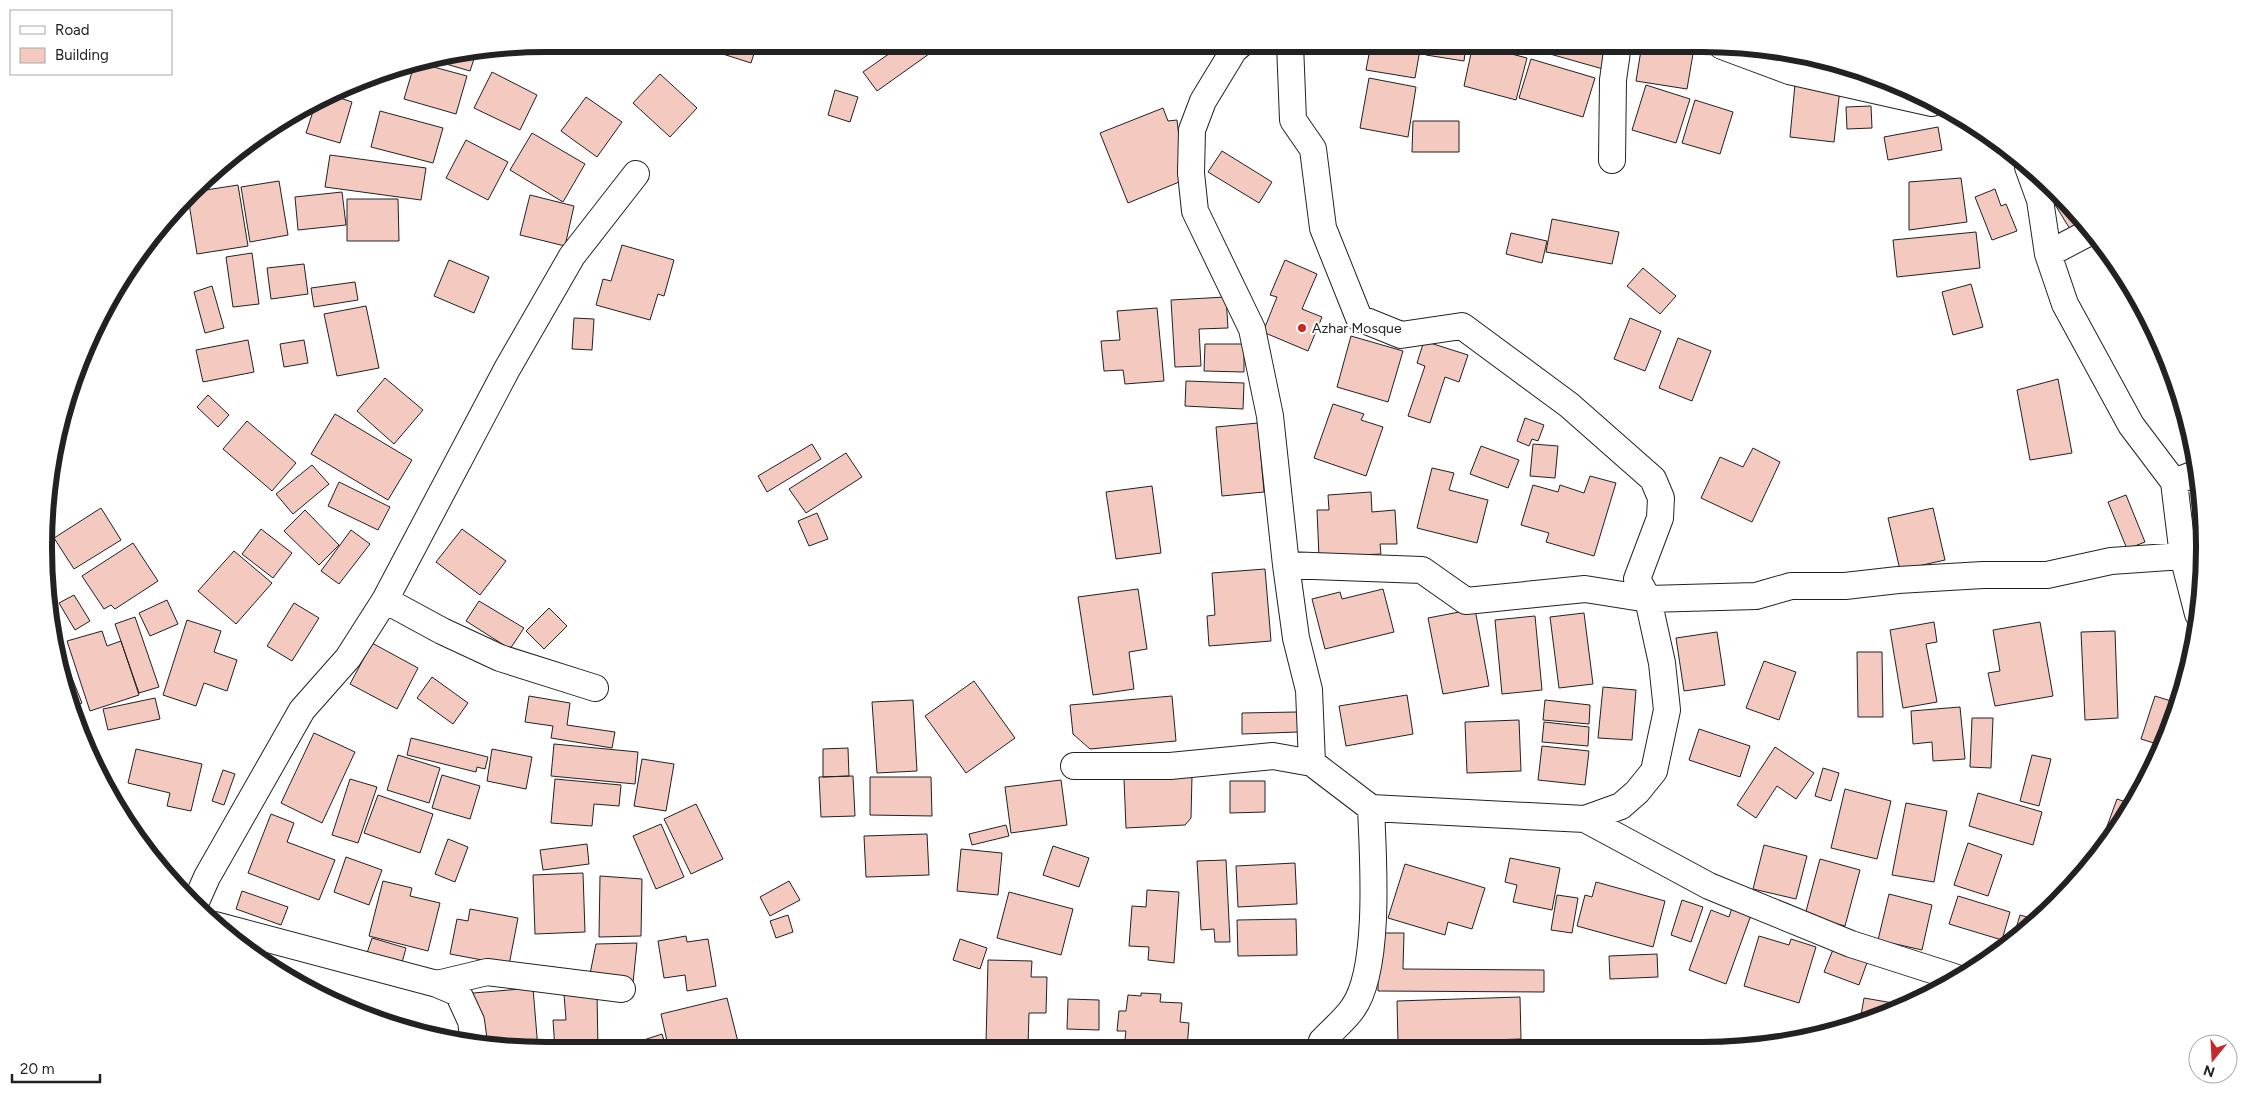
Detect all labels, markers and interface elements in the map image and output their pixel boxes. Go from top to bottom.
legend [10,10,172,75]
text: Road [55,21,90,39]
text: Building [55,46,109,64]
place label: Azhar Mosque [1312,320,1402,337]
marker: Azhar Mosque [1296,322,1308,334]
north arrow [2188,1034,2238,1084]
scale bar [12,1052,100,1084]
text: 20 m [20,1060,54,1078]
text: N [2201,1061,2217,1081]

